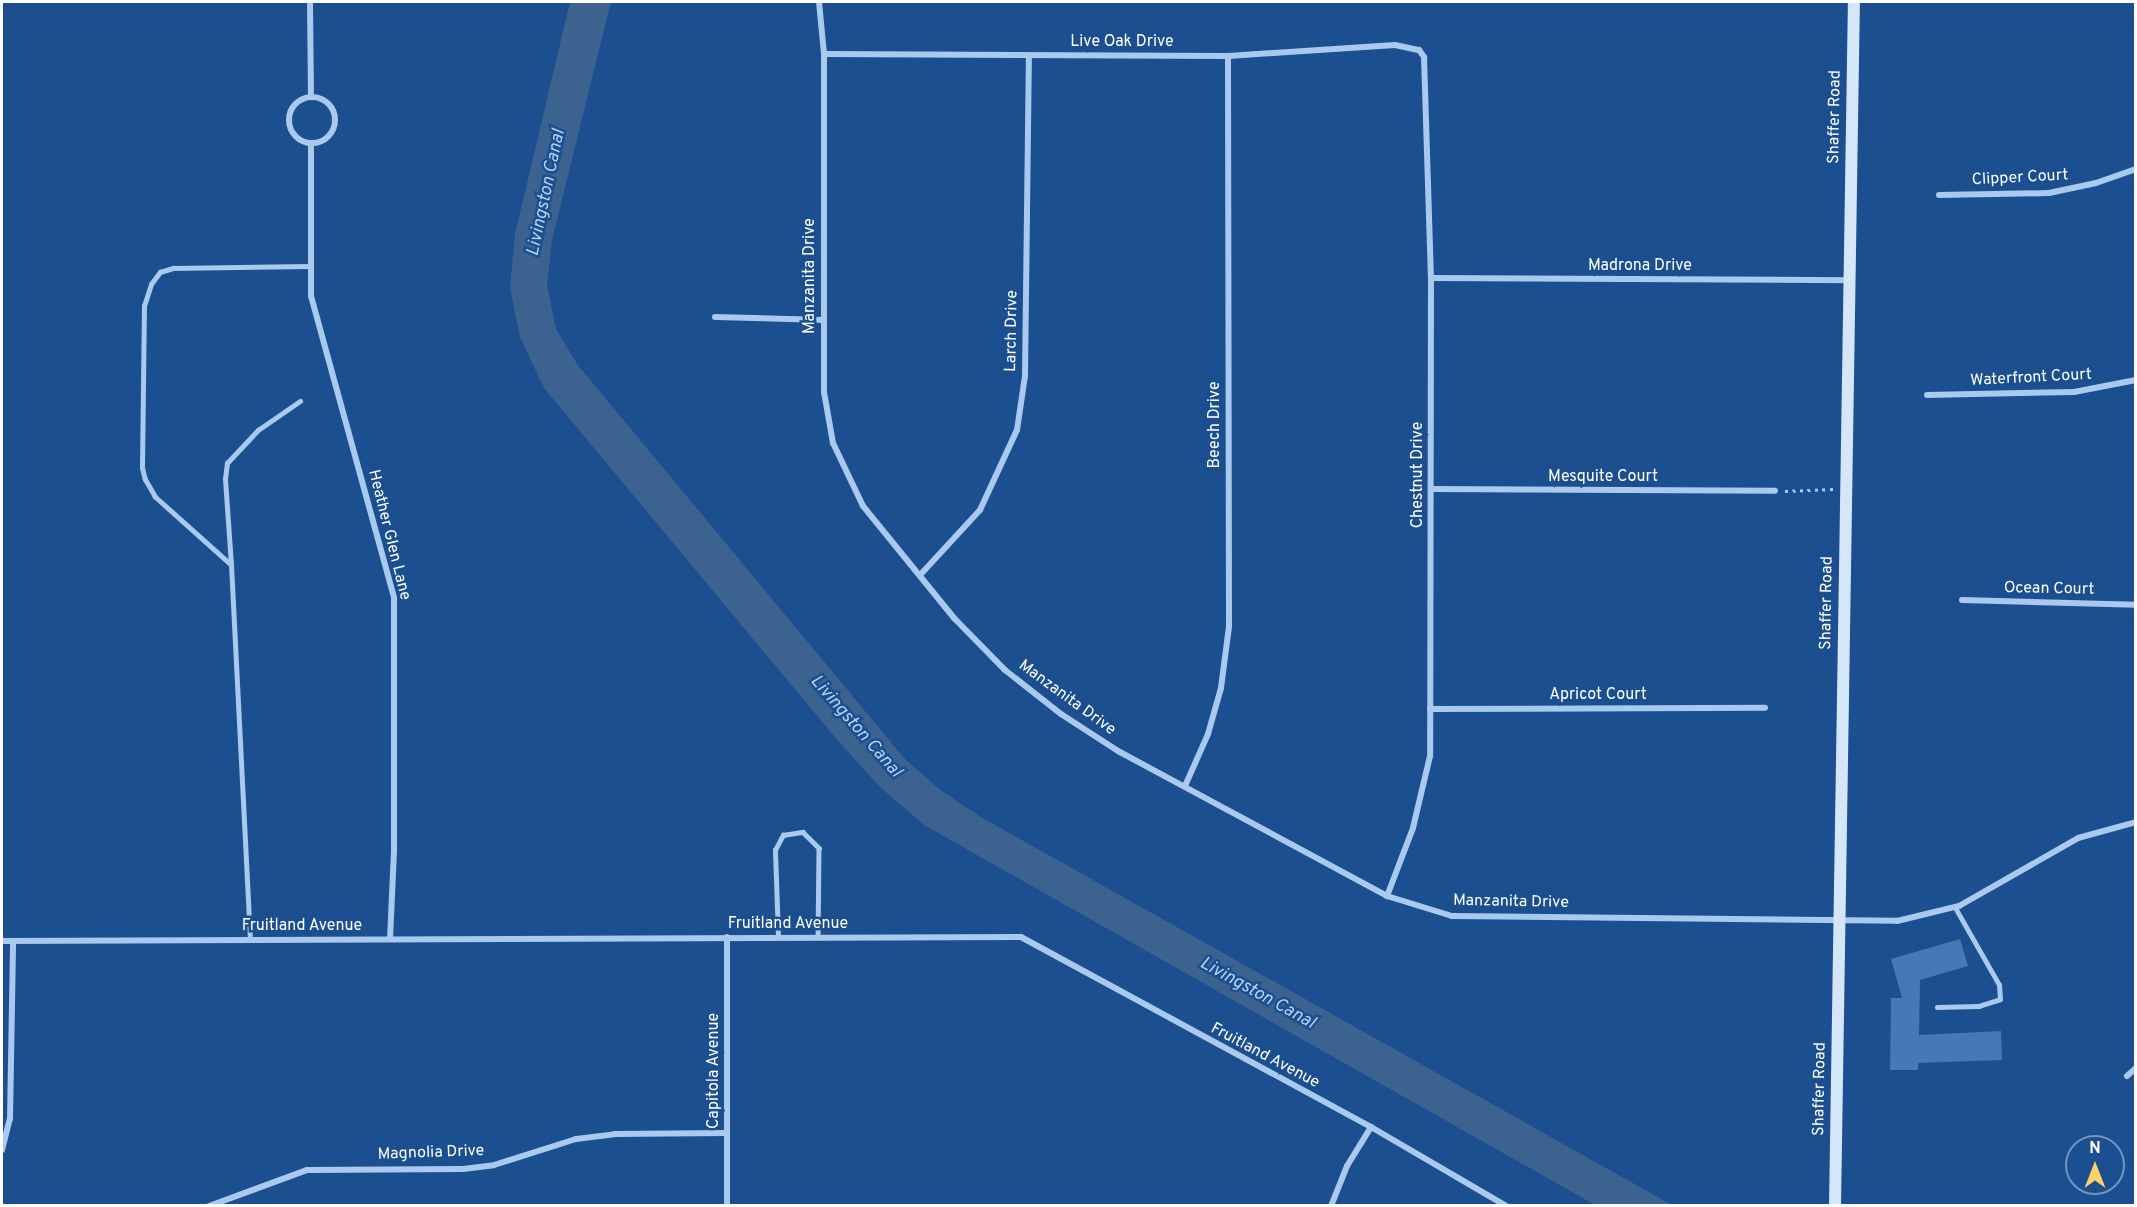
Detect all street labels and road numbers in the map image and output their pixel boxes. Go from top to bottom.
street label: Live Oak Drive [1070,32,1174,52]
street label: Shaffer Road [1825,70,1845,164]
street label: Clipper Court [1971,166,2069,190]
street label: Manzanita Drive [800,218,820,334]
street label: Madrona Drive [1588,256,1692,276]
street label: Larch Drive [1002,290,1022,372]
street label: Waterfront Court [1970,365,2092,391]
street label: Beech Drive [1205,381,1225,469]
street label: Chestnut Drive [1408,422,1428,528]
street label: Mesquite Court [1548,467,1658,487]
street label: Heather Glen Lane [363,468,415,602]
street label: Shaffer Road [1817,556,1837,650]
street label: Ocean Court [2004,579,2094,599]
street label: Manzanita Drive [1015,656,1119,740]
street label: Apricot Court [1549,685,1647,705]
street label: Manzanita Drive [1453,891,1569,913]
street label: Fruitland Avenue [728,914,848,934]
street label: Fruitland Avenue [242,916,362,936]
street label: Capitola Avenue [704,1013,724,1129]
street label: Fruitland Avenue [1207,1019,1323,1093]
street label: Shaffer Road [1810,1042,1830,1136]
street label: Magnolia Drive [377,1142,485,1164]

